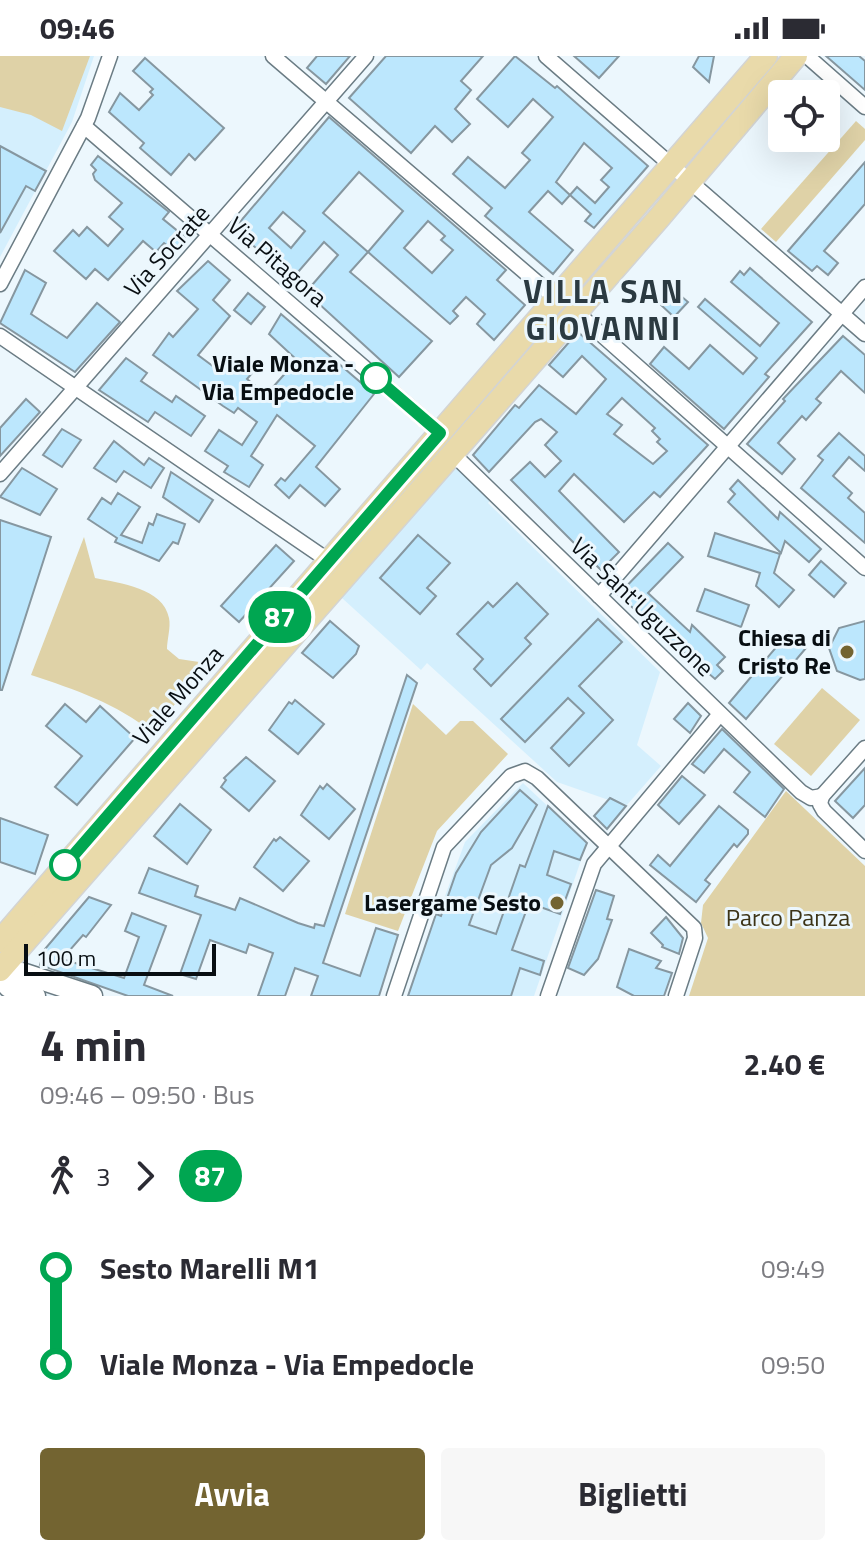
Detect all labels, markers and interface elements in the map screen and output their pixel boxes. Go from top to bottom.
text: 09:46 [40,5,115,51]
map controls [768,80,840,152]
button: locate [768,80,840,152]
street label: Via Socrate [115,196,218,305]
street label: Via Pitagora [220,208,335,315]
district label: VILLA SAN GIOVANNI [523,267,685,352]
place label: Viale Monza - Via Empedocle [202,345,354,409]
marker: Viale Monza - Via Empedocle [361,363,391,393]
street label: Via Sant'Uguzzone [563,528,723,684]
line badge: 87 [244,591,316,643]
text: 87 [264,595,296,638]
place label: Chiesa di Cristo Re [738,619,831,683]
street label: Viale Monza [123,637,231,753]
marker: Chiesa di Cristo Re [838,643,856,661]
unlabelled marker [50,850,80,880]
place label: Lasergame Sesto [364,884,541,920]
marker: Lasergame Sesto [548,894,566,912]
park label: Parco Panza [726,899,850,935]
scale bar [24,940,216,976]
text: 100 m [36,941,96,975]
text: 4 min [40,1011,147,1078]
text: 2.40 € [744,1041,825,1087]
text: 09:46 – 09:50 · Bus [40,1075,255,1114]
icon: walk [40,1154,84,1198]
icon: forward [123,1154,167,1198]
text: 87 [195,1154,226,1197]
text: 3 [96,1157,111,1196]
text: Sesto Marelli M1 [100,1245,320,1291]
text: 09:49 [761,1249,825,1288]
text: Viale Monza - Via Empedocle [100,1341,474,1387]
text: 09:50 [761,1345,825,1384]
button: Avvia [40,1448,425,1540]
button: Biglietti [441,1448,825,1540]

